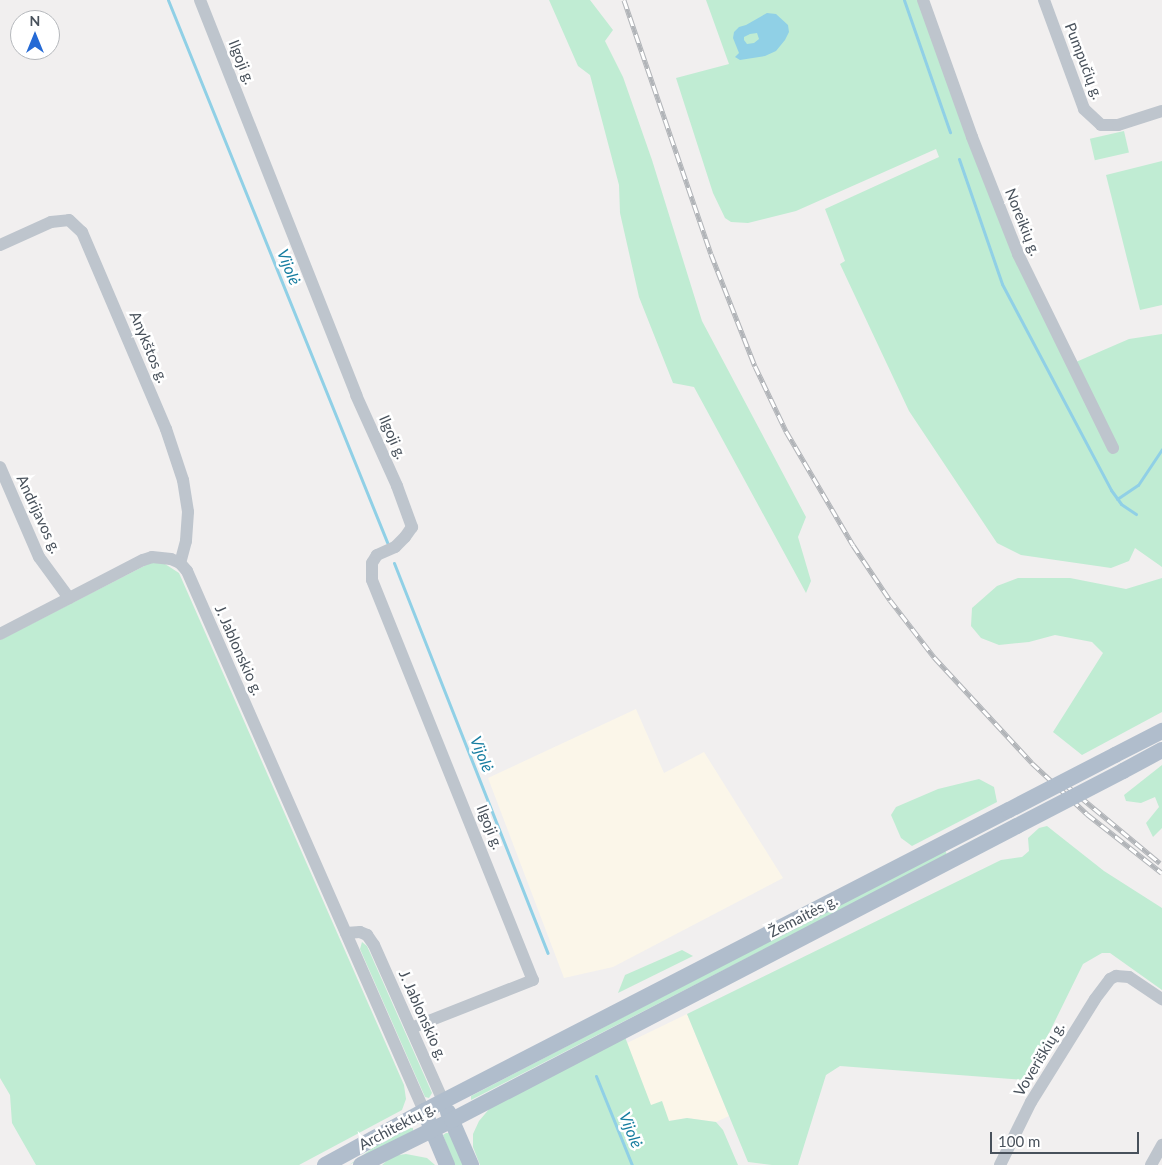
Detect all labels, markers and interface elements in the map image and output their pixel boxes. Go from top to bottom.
north arrow [10,10,60,60]
text: N [30,12,40,29]
street label: Pumpučių g. [1061,20,1107,102]
street label: Ilgoji g. [225,37,259,87]
street label: Noreikių g. [1001,186,1045,258]
water label: Vijolė [273,246,305,288]
street label: Anykštos g. [126,309,172,385]
street label: Ilgoji g. [375,412,411,462]
street label: Andrijavos g. [13,472,65,556]
street label: J. Jablonskio g. [211,602,267,698]
water label: Vijolė [466,733,498,775]
street label: Ilgoji g. [473,802,507,852]
street label: Žemaitės g. [766,891,840,941]
street label: J. Jablonskio g. [395,967,451,1063]
street label: Voveriškių g. [1010,1019,1068,1099]
street label: Architektų g. [356,1098,438,1154]
water label: Vijolė [615,1109,647,1151]
scale bar [992,1122,1141,1154]
text: 100 m [998,1132,1040,1150]

